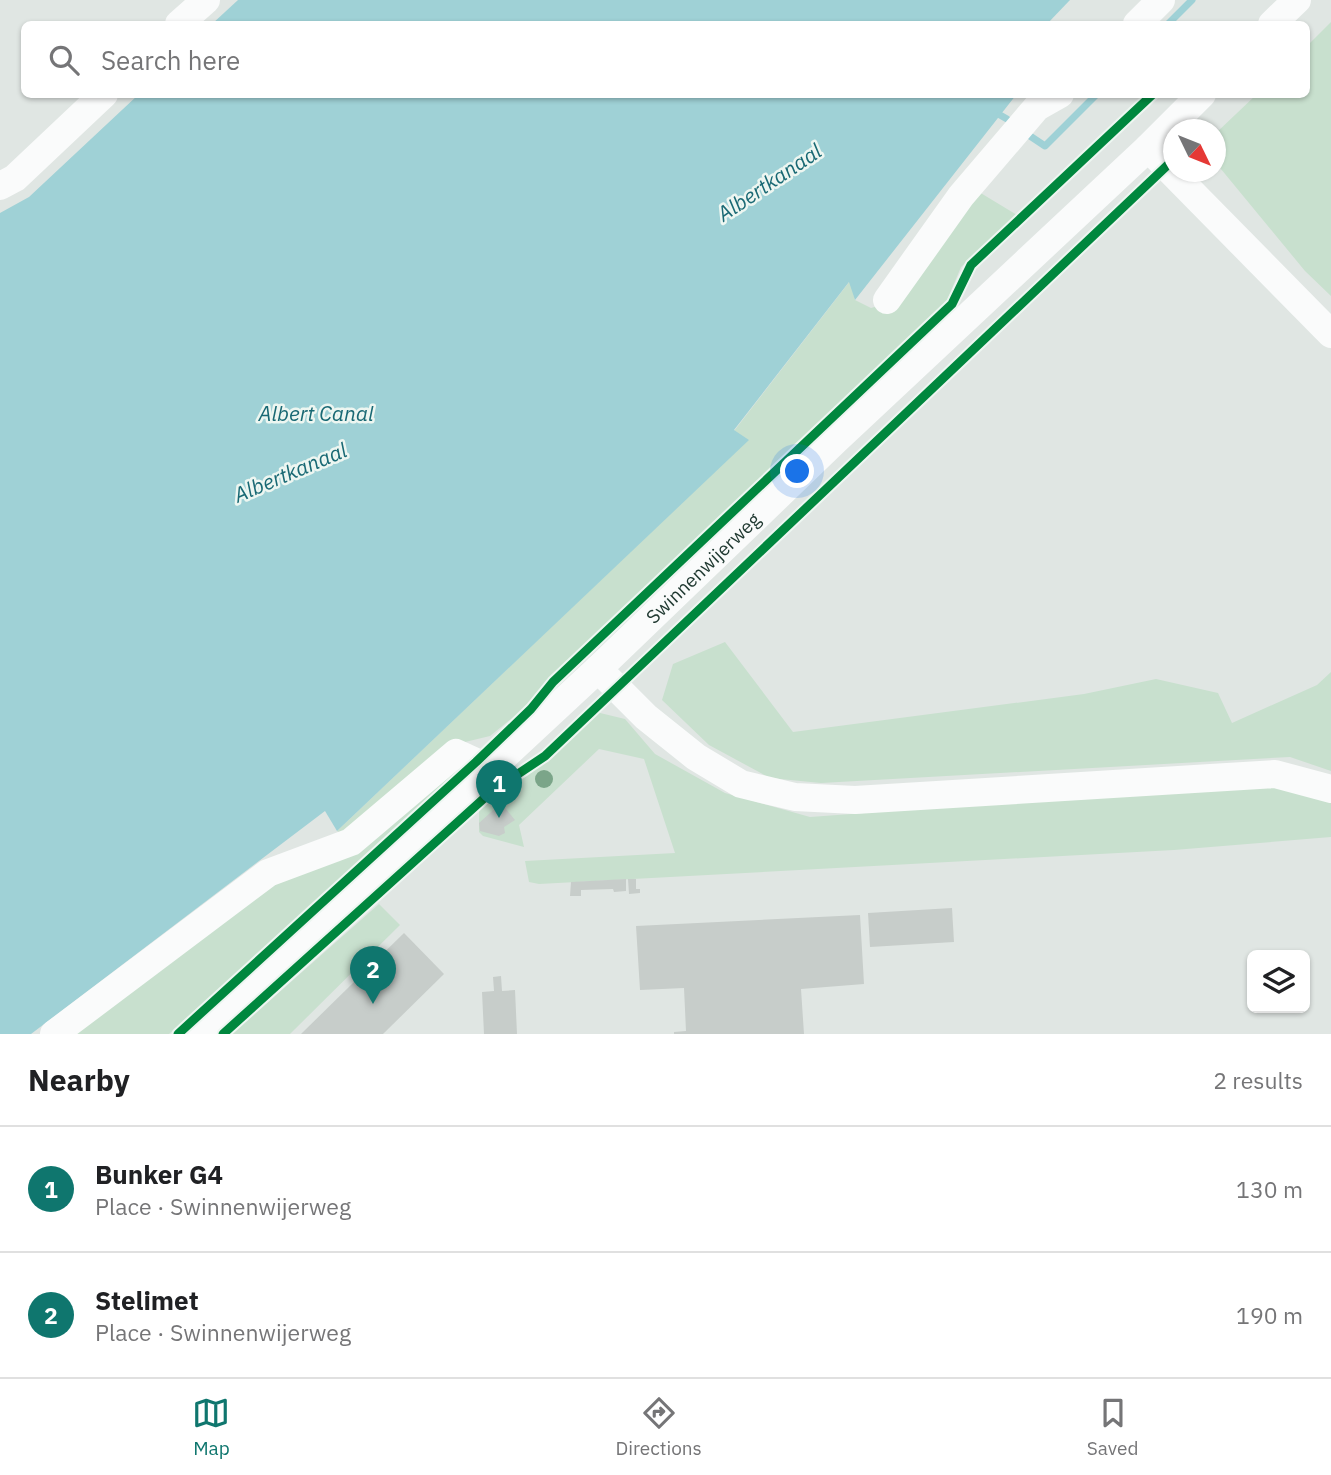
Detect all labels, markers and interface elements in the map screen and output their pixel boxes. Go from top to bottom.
search box [21,21,1310,98]
icon: search [45,41,83,79]
text: Search here [101,43,240,77]
north arrow [1163,119,1226,182]
water label: Albertkanaal [710,136,827,228]
water label: Albert Canal [257,399,374,427]
water label: Albertkanaal [228,435,351,509]
your location [780,454,814,488]
street label: Swinnenwijerweg [641,507,765,629]
pin: 1 [476,760,522,818]
pin: 2 [350,946,396,1004]
map controls [1247,950,1310,1013]
button: layers [1247,950,1310,1013]
text: Nearby [28,1060,130,1099]
text: 2 results [1213,1065,1303,1095]
text: Bunker G4 [95,1157,223,1191]
text: 1 [44,1174,58,1204]
text: 130 m [1236,1174,1303,1204]
text: Place · Swinnenwijerweg [95,1191,351,1221]
text: Stelimet [95,1283,199,1317]
text: 2 [44,1300,58,1330]
text: 190 m [1236,1300,1303,1330]
text: Place · Swinnenwijerweg [95,1317,351,1347]
tab: Map [192,1394,230,1460]
tab: Directions [615,1394,702,1460]
tab: Saved [1087,1394,1139,1460]

